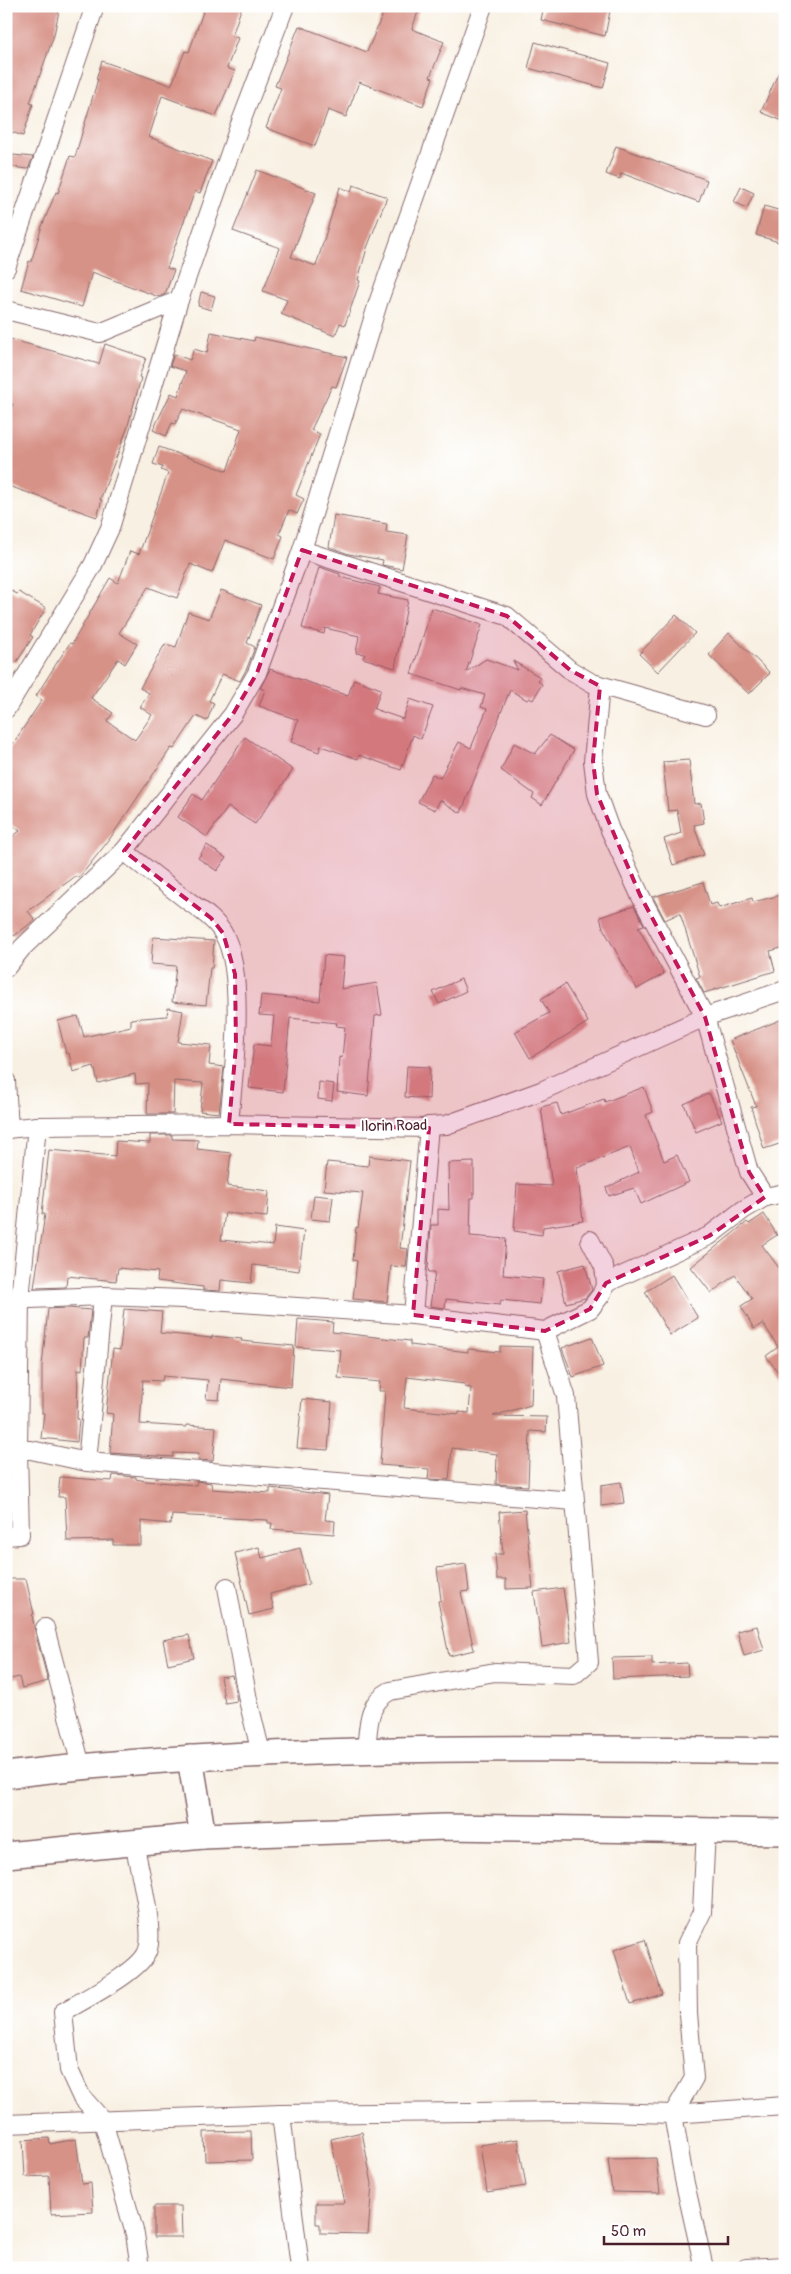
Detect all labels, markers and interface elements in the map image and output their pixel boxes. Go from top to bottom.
street label: Ilorin Road [361,1116,427,1136]
scale bar [604,2214,727,2246]
text: 50 m [611,2222,646,2241]

